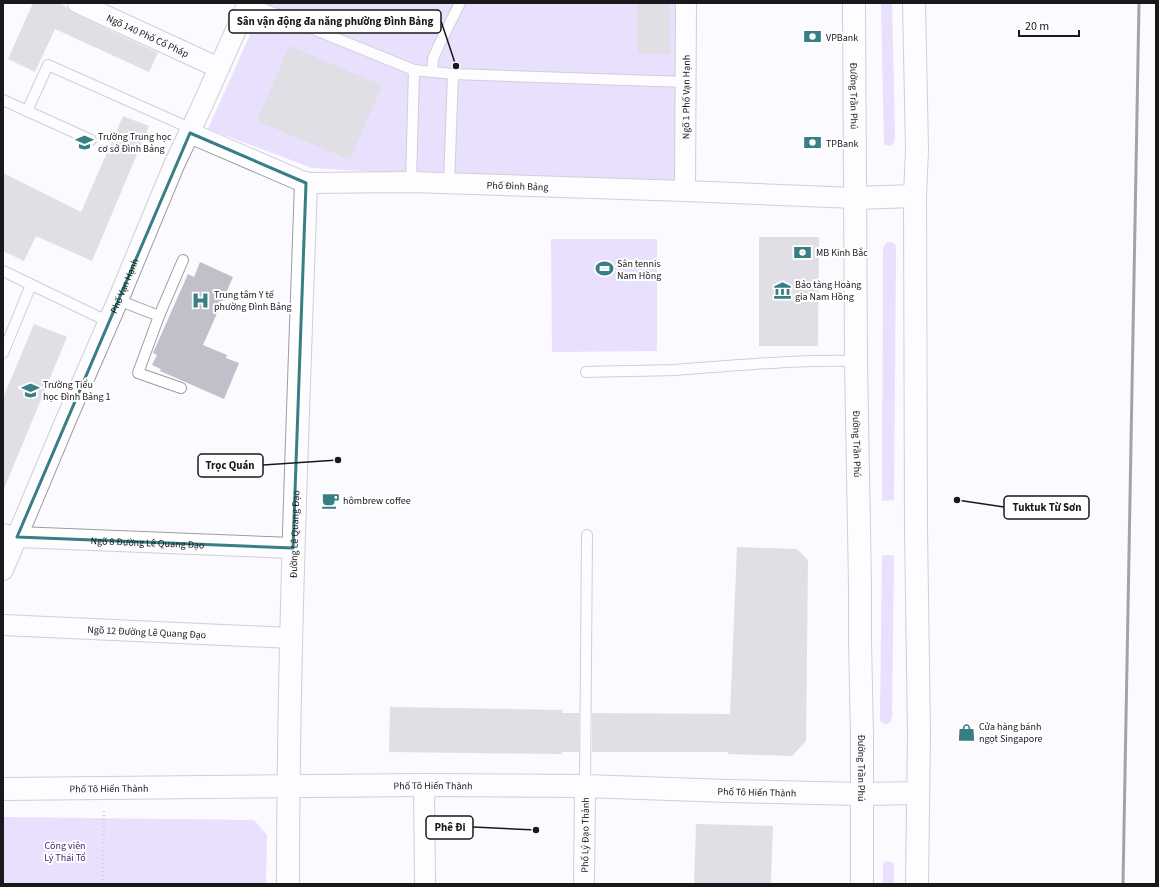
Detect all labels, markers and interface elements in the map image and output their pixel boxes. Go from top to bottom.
callout: Sân vận động đa năng phường Đình Bảng [229,10,441,33]
street label: Ngõ 140 Phố Cổ Pháp [104,11,191,61]
scale bar [1019,12,1079,38]
text: Sân vận động đa năng phường Đình Bảng [237,14,433,29]
text: 20 m [1025,18,1049,35]
bank icon: VPBank [803,27,823,47]
place label: VPBank [826,31,858,45]
street label: Ngõ 1 Phố Vạn Hạnh [679,55,694,139]
street label: Đường Trần Phú [846,62,861,130]
place label: Trường Trung học cơ sở Đình Bảng [98,130,172,156]
school or university icon: Trường Trung học cơ sở Đình Bảng [75,132,95,152]
bank icon: TPBank [803,133,823,153]
place label: TPBank [826,137,858,151]
street label: Phố Đình Bảng [486,178,549,195]
bank icon: MB Kinh Bắc [793,242,813,262]
place label: MB Kinh Bắc [816,246,868,260]
street label: Phố Vạn Hạnh [107,256,143,316]
place label: Sân tennis Nam Hồng [617,257,661,283]
sports icon: Sân tennis Nam Hồng [594,259,614,279]
place label: Bảo tàng Hoàng gia Nam Hồng [795,278,861,304]
museum icon: Bảo tàng Hoàng gia Nam Hồng [772,280,792,300]
place label: Trung tâm Y tế phường Đình Bảng [214,288,292,314]
hospital icon: Trung tâm Y tế phường Đình Bảng [191,290,211,310]
place label: Trường Tiểu học Đình Bảng 1 [43,378,111,404]
school or university icon: Trường Tiểu học Đình Bảng 1 [20,380,40,400]
street label: Đường Trần Phú [849,410,864,478]
callout: Trọc Quán [198,454,263,477]
text: Trọc Quán [205,458,255,473]
street label: Đường Lê Quang Đạo [287,490,303,578]
cafe icon: hômbrew coffee [320,490,340,510]
place label: hômbrew coffee [343,494,411,508]
callout: Tuktuk Từ Sơn [1004,496,1089,519]
text: Tuktuk Từ Sơn [1013,500,1081,515]
street label: Ngõ 8 Đường Lê Quang Đạo [90,534,205,552]
street label: Ngõ 12 Đường Lê Quang Đạo [87,623,206,642]
place label: Cửa hàng bánh ngọt Singapore [979,720,1043,746]
shop icon: Cửa hàng bánh ngọt Singapore [956,722,976,742]
street label: Đường Trần Phú [854,734,868,801]
street label: Phố Tô Hiến Thành [393,779,472,793]
street label: Phố Tô Hiến Thành [69,782,149,796]
street label: Phố Tô Hiến Thành [717,785,796,801]
street label: Phố Lý Đạo Thành [578,797,593,873]
callout: Phê Đi [426,816,473,839]
text: Phê Đi [435,820,465,835]
park label: Công viên Lý Thái Tổ [44,839,86,865]

